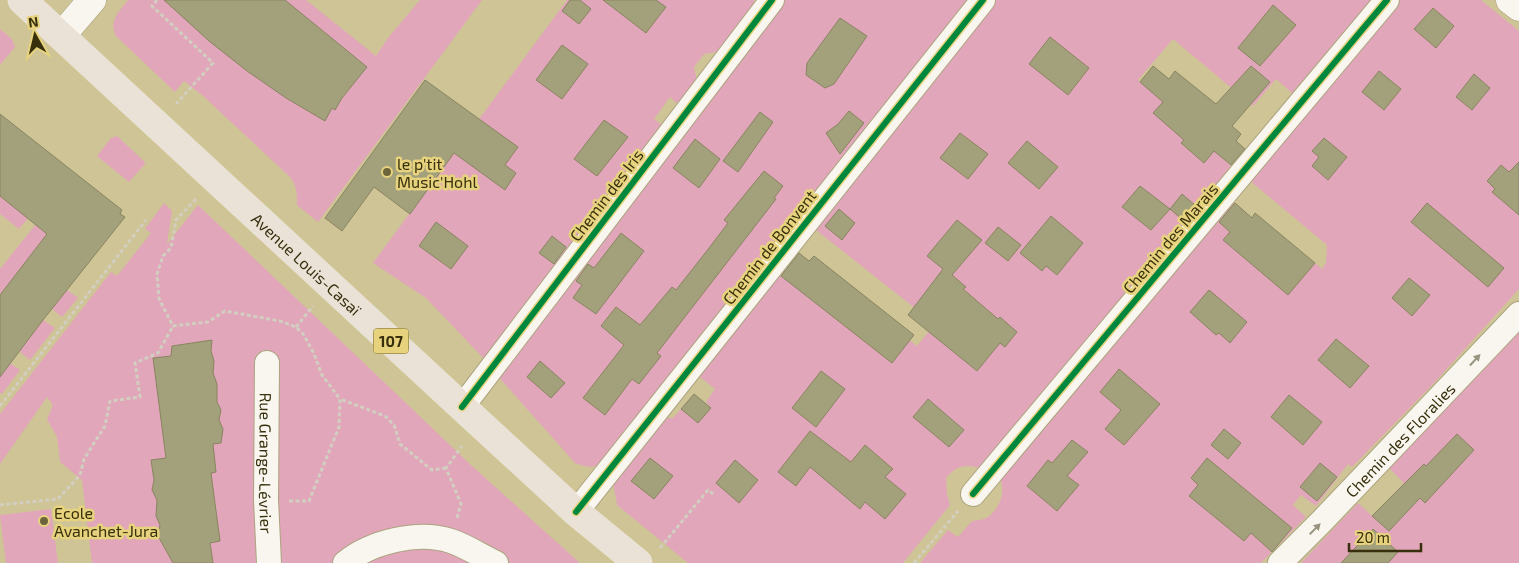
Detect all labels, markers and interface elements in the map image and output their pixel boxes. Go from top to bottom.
north arrow [10,10,60,60]
text: N [27,13,39,31]
street label: Chemin des Iris [565,145,647,245]
place label: le p'tit Music'Hohl [397,154,477,191]
marker: le p'tit Music'Hohl [381,166,393,178]
street label: Chemin des Marais [1119,179,1221,297]
street label: Chemin de Bonvent [718,186,820,308]
street label: Avenue Louis-Casaï [248,208,366,319]
road number: 107 [374,328,408,354]
one-way arrow [1469,355,1481,367]
street label: Chemin des Floralies [1341,378,1458,501]
street label: Rue Grange-Lévrier [256,392,277,535]
place label: Ecole Avanchet-Jura [54,503,158,540]
marker: Ecole Avanchet-Jura [38,515,50,527]
scale bar [1349,520,1422,552]
one-way arrow [1309,523,1321,535]
text: 20 m [1356,528,1390,546]

